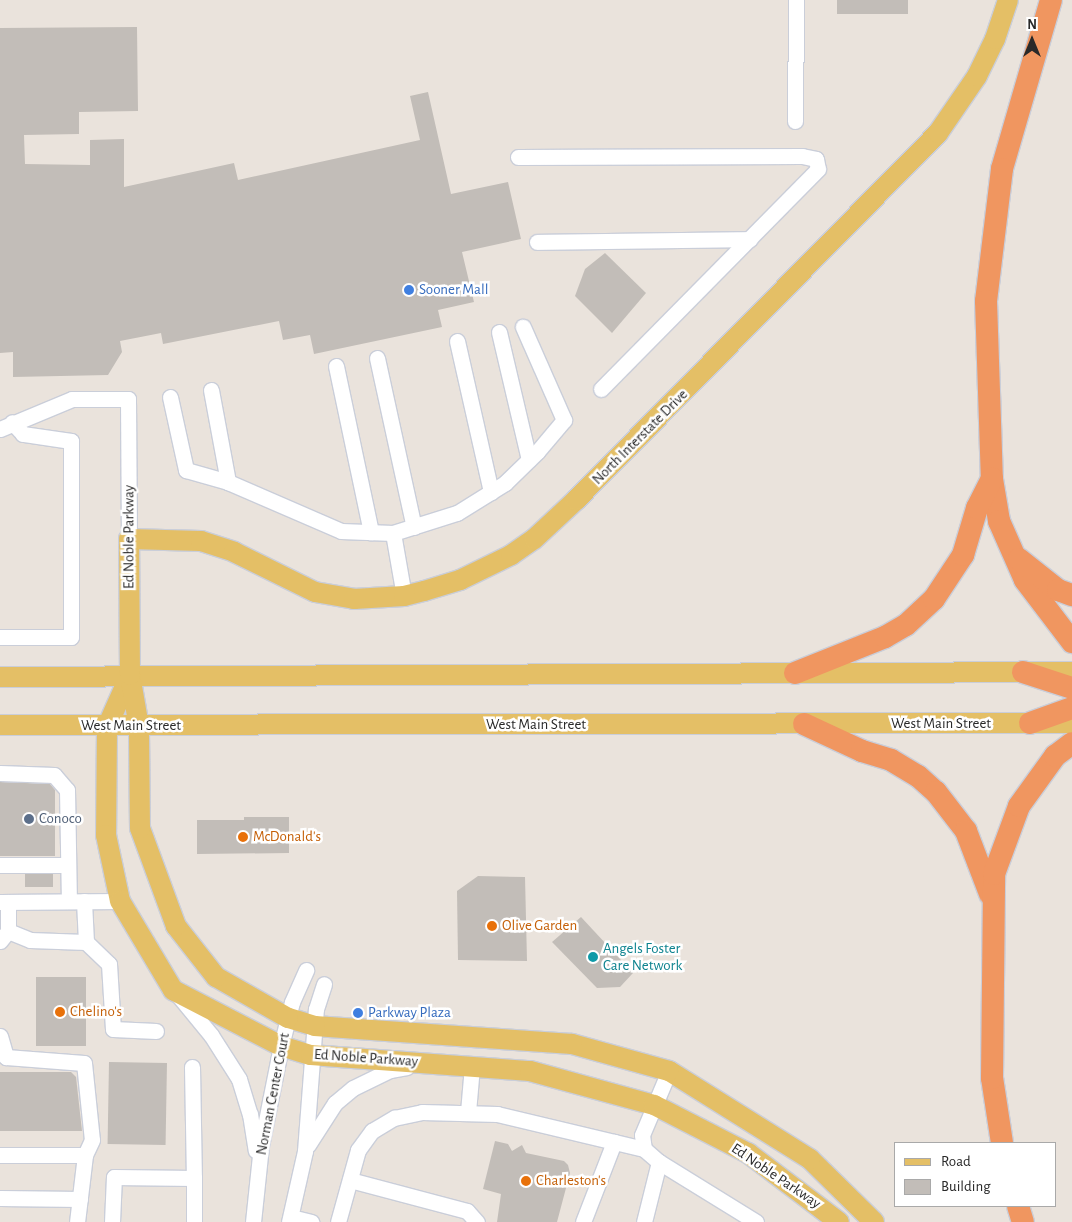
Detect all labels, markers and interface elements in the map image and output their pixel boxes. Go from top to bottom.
north arrow [1007,15,1057,65]
text: N [1027,18,1037,32]
place label: Sooner Mall [419,281,488,299]
marker: Sooner Mall [403,284,415,296]
street label: North Interstate Drive [589,386,691,488]
street label: Ed Noble Parkway [120,485,138,589]
street label: West Main Street [891,715,991,733]
street label: West Main Street [486,716,586,734]
street label: West Main Street [81,717,181,735]
place label: Conoco [39,810,82,828]
marker: Conoco [23,813,35,825]
place label: McDonald's [253,828,321,846]
marker: McDonald's [237,831,249,843]
place label: Olive Garden [502,917,577,935]
marker: Olive Garden [486,920,498,932]
place label: Angels Foster Care Network [603,939,682,974]
marker: Angels Foster Care Network [587,951,599,963]
place label: Chelino's [70,1003,122,1021]
place label: Parkway Plaza [368,1004,451,1022]
marker: Chelino's [54,1006,66,1018]
marker: Parkway Plaza [352,1007,364,1019]
street label: Norman Center Court [252,1031,294,1157]
street label: Ed Noble Parkway [313,1045,419,1071]
street label: Ed Noble Parkway [728,1139,824,1213]
legend [894,1142,1057,1207]
text: Road [941,1154,971,1169]
place label: Charleston's [536,1172,606,1190]
marker: Charleston's [520,1175,532,1187]
text: Building [941,1179,991,1194]

